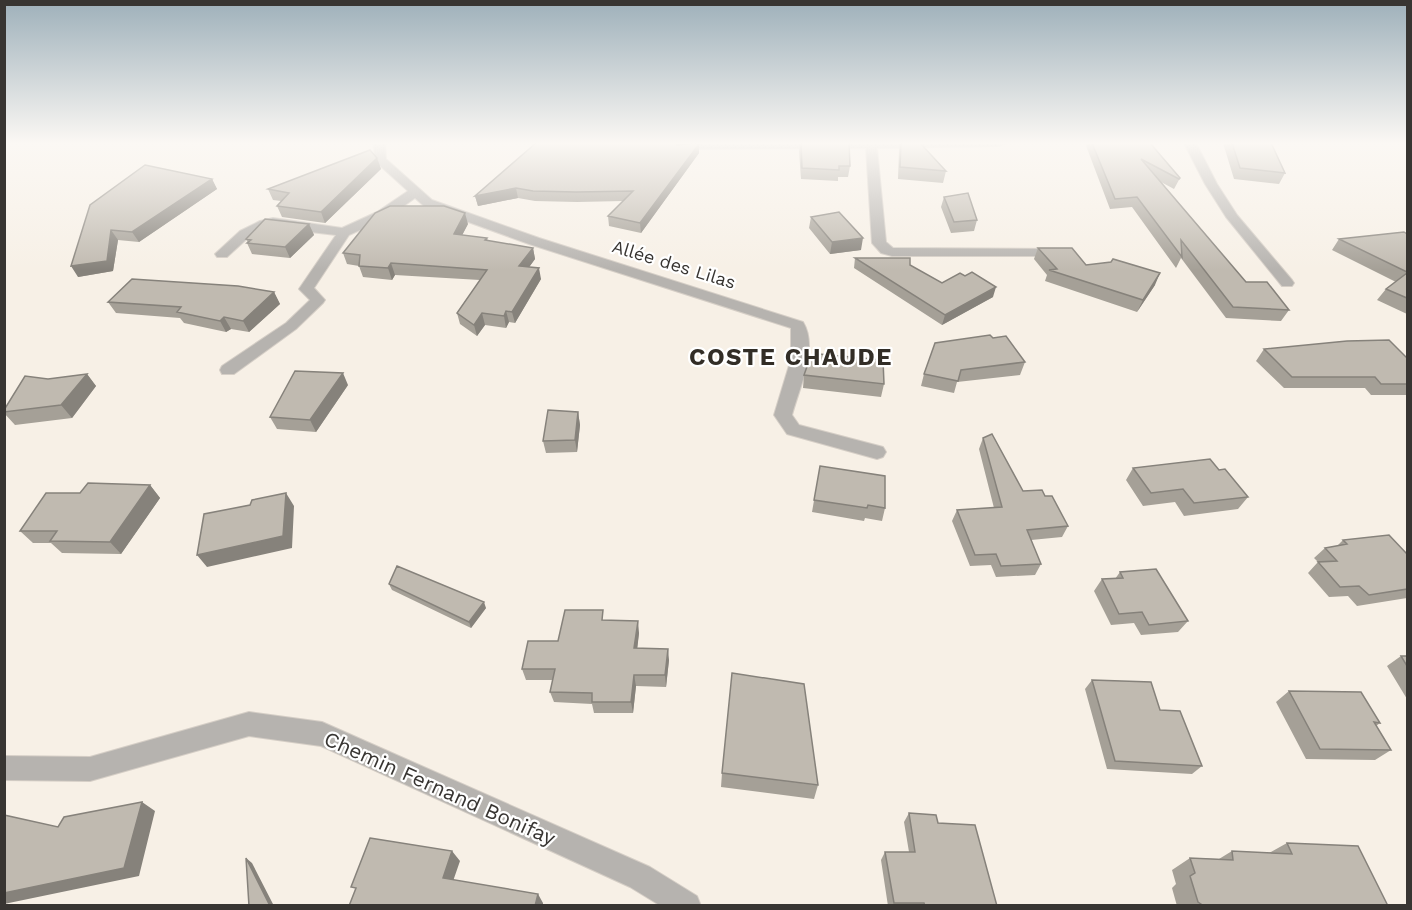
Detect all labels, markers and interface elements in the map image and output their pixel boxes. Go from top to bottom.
street label: Allée des Lilas [610,235,738,293]
district label: COSTE CHAUDE [689,343,893,371]
street label: Chemin Fernand Bonifay [321,726,560,850]

